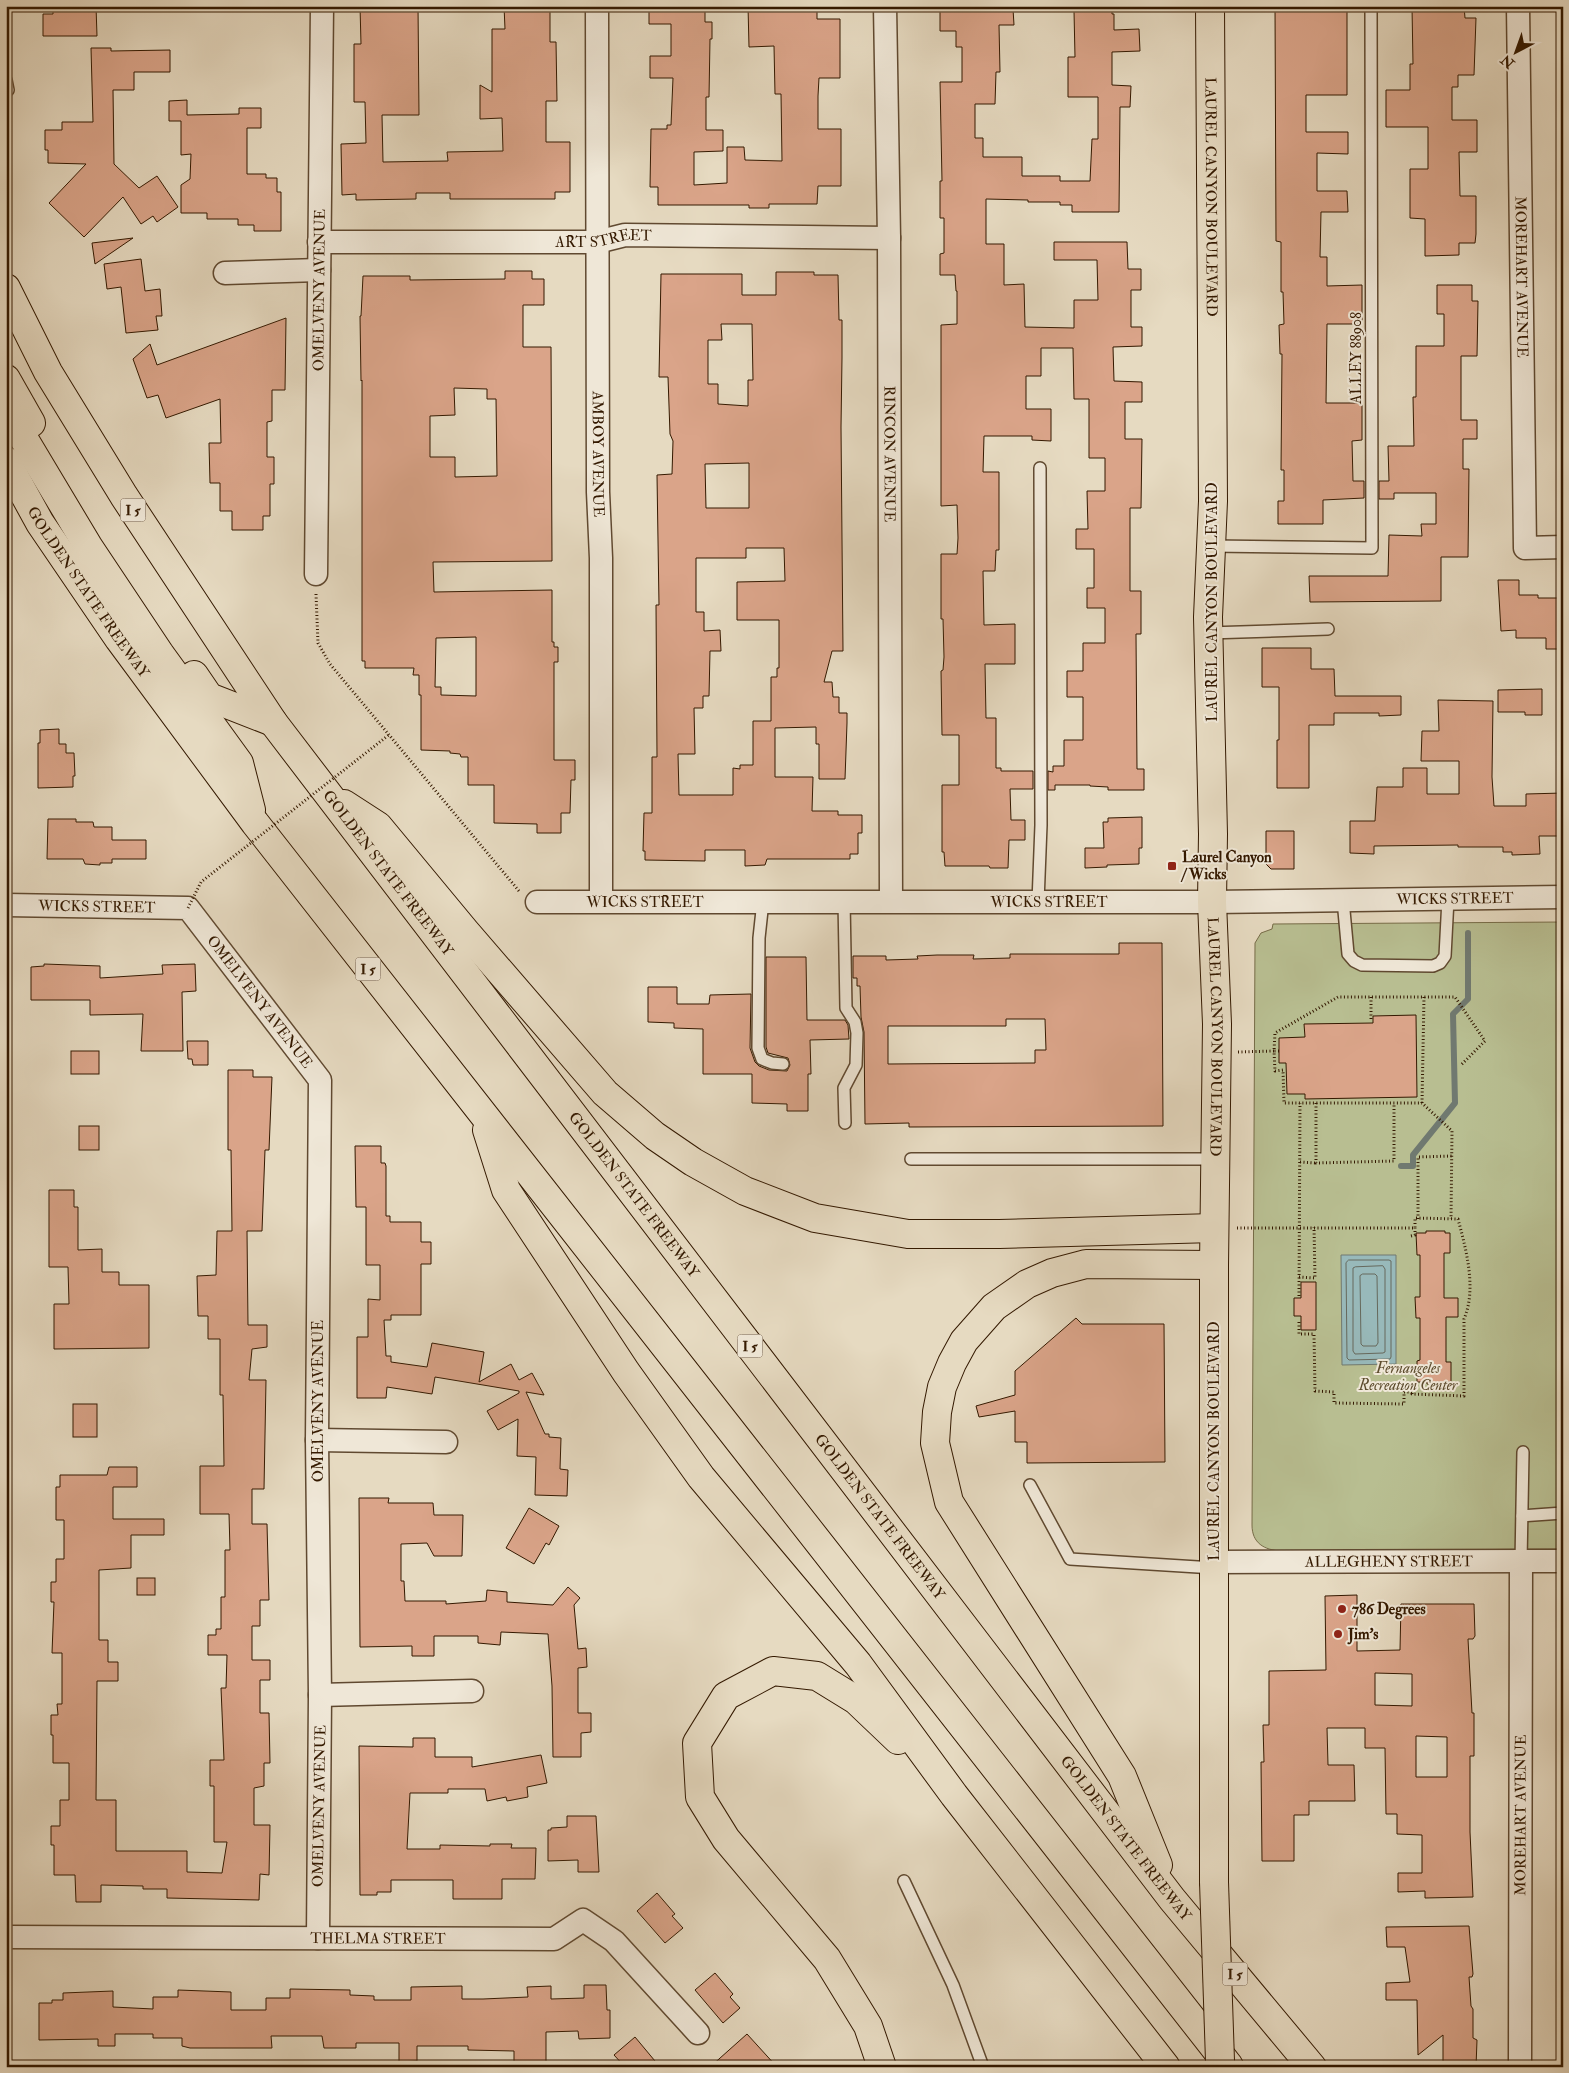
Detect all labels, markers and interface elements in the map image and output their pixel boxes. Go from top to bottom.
north arrow [1492,28,1542,78]
text: N [1497,51,1519,73]
street label: LAUREL CANYON BOULEVARD [1200,77,1221,317]
street label: MOREHART AVENUE [1510,196,1532,358]
street label: OMELVENY AVENUE [309,208,330,371]
street label: ART STREET [554,225,652,252]
street label: ALLEY 88908 [1347,312,1366,405]
street label: RINCON AVENUE [879,386,899,522]
street label: AMBOY AVENUE [588,390,608,518]
street label: LAUREL CANYON BOULEVARD [1203,482,1222,722]
road number: I 5 [120,498,146,522]
street label: GOLDEN STATE FREEWAY [23,503,154,682]
street label: GOLDEN STATE FREEWAY [319,787,458,961]
place label: Laurel Canyon / Wicks [1180,848,1272,884]
marker: Laurel Canyon / Wicks [1166,860,1178,872]
street label: WICKS STREET [1395,889,1514,909]
street label: WICKS STREET [585,893,704,912]
street label: WICKS STREET [989,893,1108,912]
street label: WICKS STREET [37,897,156,917]
street label: LAUREL CANYON BOULEVARD [1203,917,1226,1157]
street label: OMELVENY AVENUE [202,932,317,1072]
road number: I 5 [356,958,380,981]
street label: GOLDEN STATE FREEWAY [564,1108,704,1282]
street label: OMELVENY AVENUE [309,1320,328,1482]
street label: LAUREL CANYON BOULEVARD [1205,1321,1224,1561]
road number: I 5 [738,1334,762,1358]
park label: Fernangeles Recreation Center [1358,1359,1459,1395]
street label: GOLDEN STATE FREEWAY [810,1430,949,1604]
street label: ALLEGHENY STREET [1304,1552,1473,1572]
place label: 786 Degrees [1352,1600,1426,1620]
marker: 786 Degrees [1336,1603,1348,1615]
place label: Jim's [1347,1625,1378,1645]
marker: Jim's [1332,1628,1344,1640]
street label: OMELVENY AVENUE [309,1724,330,1887]
street label: MOREHART AVENUE [1511,1734,1531,1896]
street label: GOLDEN STATE FREEWAY [1056,1752,1196,1926]
street label: THELMA STREET [310,1929,446,1949]
road number: I 5 [1222,1962,1248,1986]

